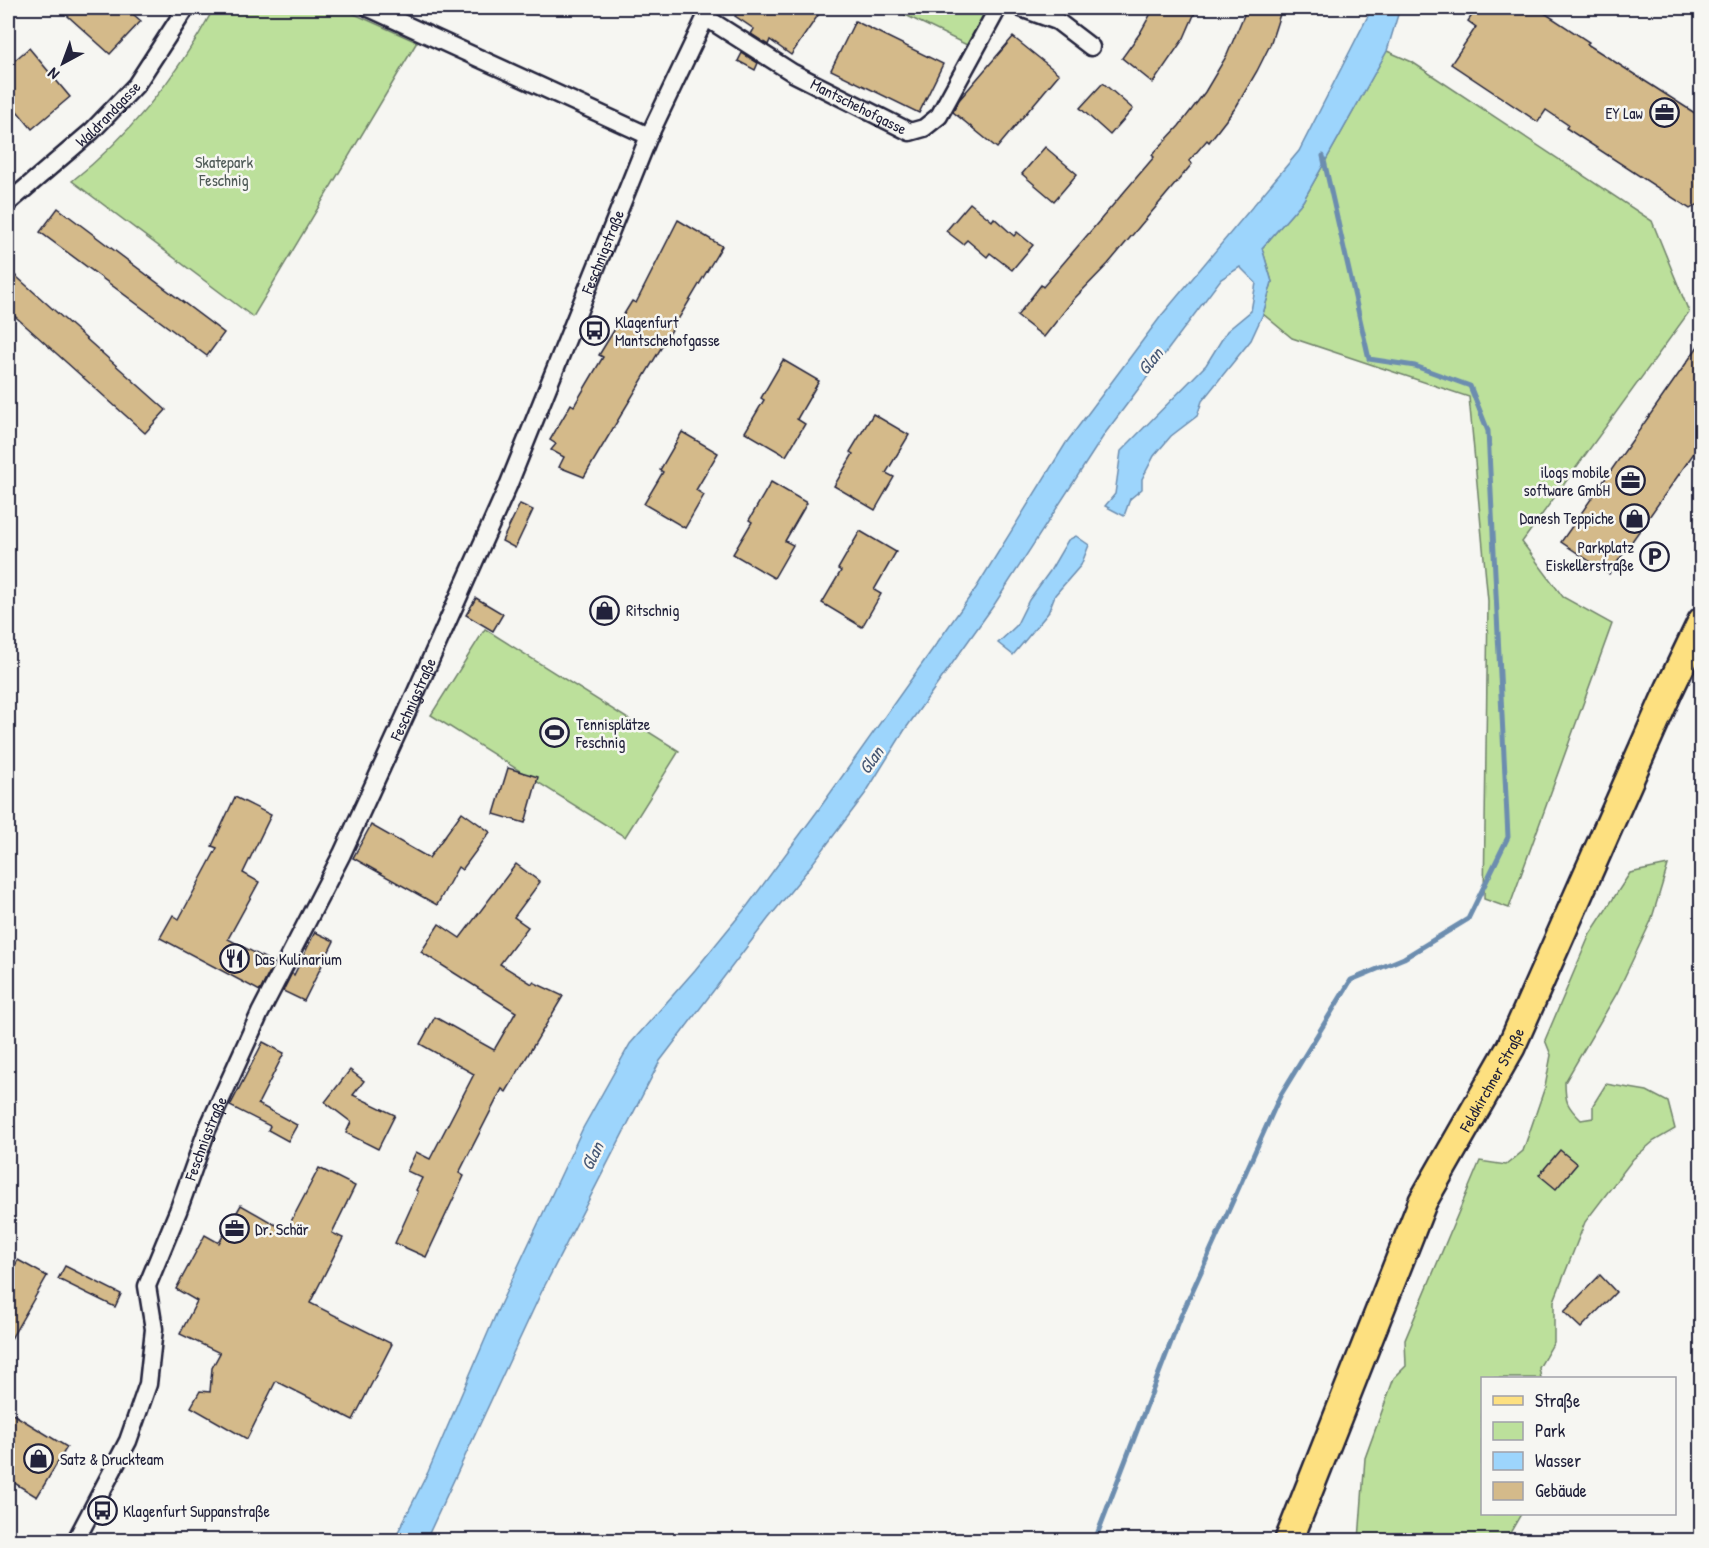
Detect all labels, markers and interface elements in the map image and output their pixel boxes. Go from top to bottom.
north arrow [33,33,93,93]
text: N [42,63,64,85]
street label: Mantschehofgasse [807,73,911,140]
street label: Waldrandgasse [70,75,146,152]
office icon: EY Law [1648,97,1680,129]
place label: EY Law [1606,102,1643,124]
park label: Skatepark Feschnig [195,151,253,191]
street label: Feschnigstraße [575,206,629,298]
place label: Klagenfurt Mantschehofgasse [615,311,721,351]
bus stop icon: Klagenfurt Mantschehofgasse [578,315,610,347]
water label: Glan [1131,341,1170,380]
place label: ilogs mobile software GmbH [1524,461,1611,501]
office icon: ilogs mobile software GmbH [1615,465,1647,497]
shop icon: Danesh Teppiche [1619,502,1651,534]
place label: Danesh Teppiche [1520,507,1615,529]
place label: Parkplatz Eiskellerstraße [1546,536,1635,576]
parking icon: Parkplatz Eiskellerstraße [1639,540,1671,572]
shop icon: Ritschnig [589,594,621,626]
place label: Ritschnig [626,599,679,621]
street label: Feschnigstraße [384,654,441,745]
place label: Tennisplätze Feschnig [575,713,651,753]
sports icon: Tennisplätze Feschnig [539,717,571,749]
water label: Glan [853,740,891,779]
restaurant icon: Das Kulinarium [218,943,250,975]
place label: Das Kulinarium [255,948,342,970]
street label: Feldkirchner Straße [1453,1024,1529,1137]
street label: Feschnigstraße [179,1092,232,1184]
water label: Glan [574,1136,610,1174]
office icon: Dr. Schär [218,1213,250,1245]
place label: Dr. Schär [255,1218,309,1240]
legend [1481,1377,1676,1515]
text: Straße [1535,1388,1580,1413]
text: Park [1535,1418,1566,1443]
shop icon: Satz & Druckteam [23,1443,55,1475]
place label: Satz & Druckteam [60,1448,164,1470]
text: Wasser [1535,1448,1581,1473]
text: Gebäude [1535,1478,1587,1503]
bus stop icon: Klagenfurt Suppanstraße [86,1495,118,1527]
place label: Klagenfurt Suppanstraße [123,1500,271,1522]

